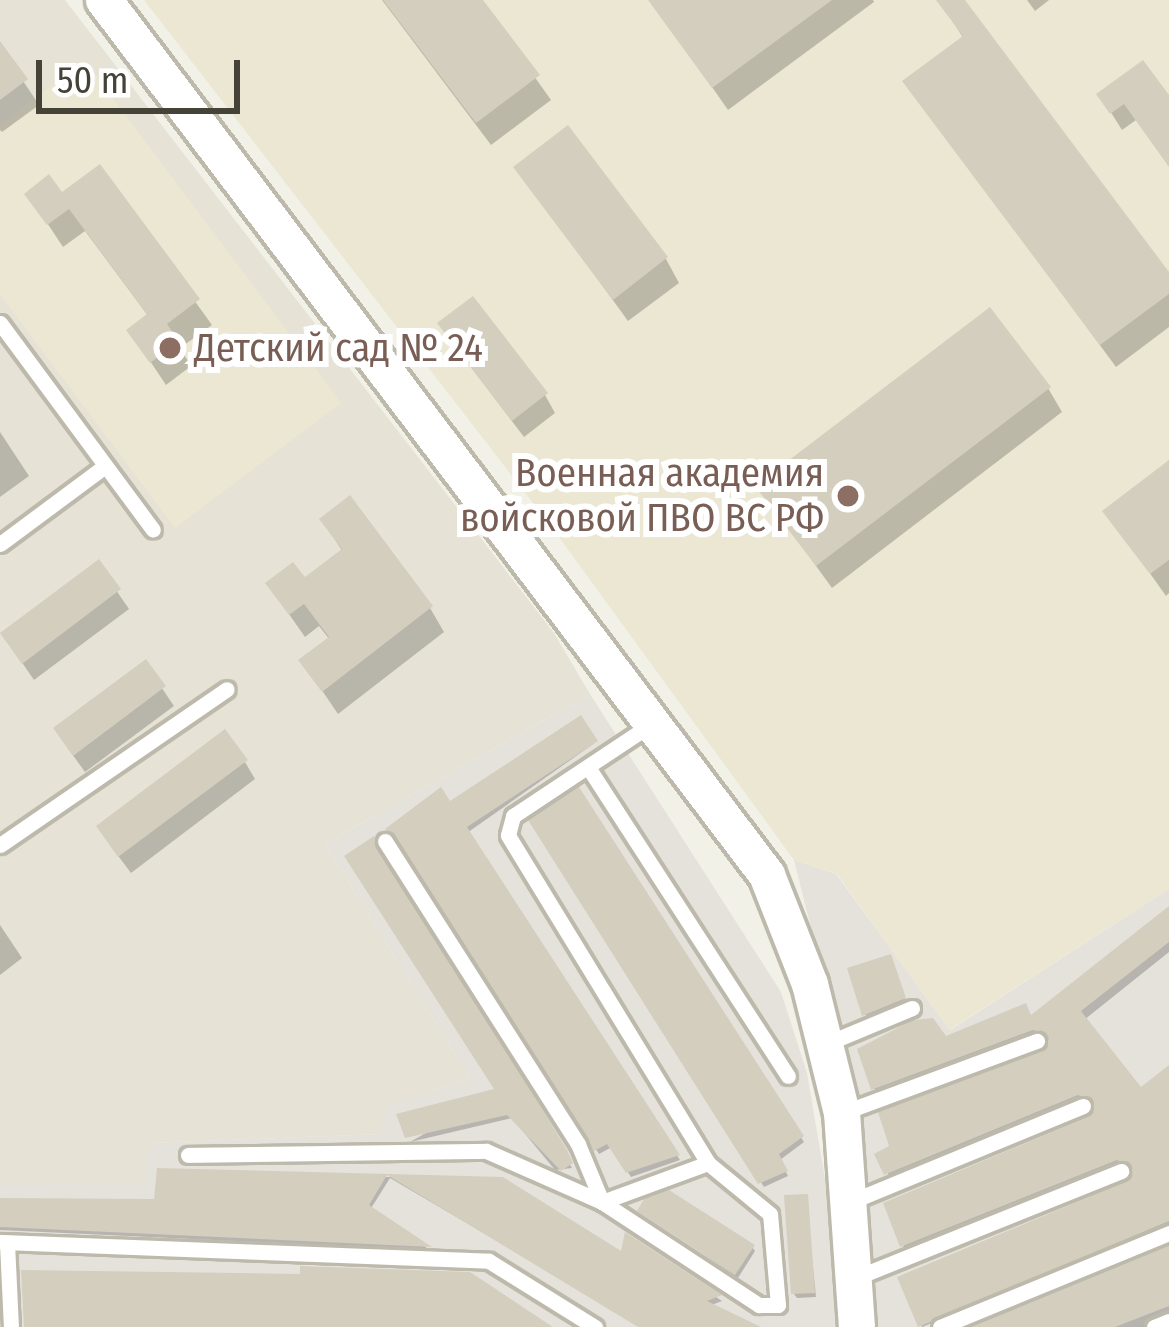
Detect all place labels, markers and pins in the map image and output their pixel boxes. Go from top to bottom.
place label: Детский сад № 24 [194,325,483,371]
marker: Детский сад № 24 [157,335,183,361]
place label: Военная академия войсковой ПВО ВС РФ [460,451,824,542]
marker: Военная академия войсковой ПВО ВС РФ [835,483,861,509]

